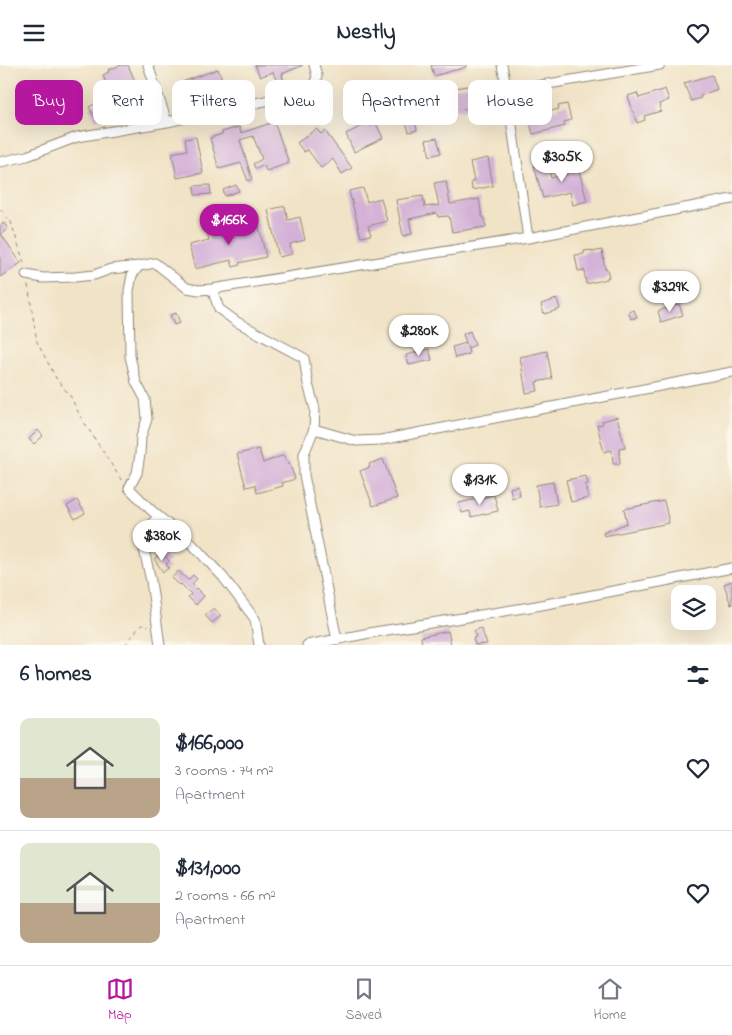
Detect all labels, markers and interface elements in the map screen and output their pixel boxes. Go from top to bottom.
text: Nestly [336,17,396,49]
icon: menu [20,19,48,47]
icon: heart [684,19,712,47]
chip: Buy [15,80,83,125]
chip: Rent [93,80,162,125]
chip: Filters [172,80,255,125]
chip: New [265,80,333,125]
chip: Apartment [343,80,458,125]
chip: House [468,80,552,125]
pin: $305K [527,141,597,183]
text: $305K [542,145,582,169]
pin: $166K [194,203,264,246]
text: $166K [211,208,247,232]
pin: $329K [635,271,705,313]
text: $329K [652,275,688,299]
pin: $280K [384,315,454,357]
text: $280K [400,319,438,343]
pin: $131K [445,463,515,506]
text: $131K [463,468,497,492]
pin: $380K [127,519,197,562]
text: $380K [144,524,180,548]
map controls [671,585,716,630]
button: layers [671,585,716,630]
text: 6 homes [20,660,92,690]
icon: filters [684,661,712,689]
text: $166,000 [175,729,244,759]
icon: home [60,738,120,798]
icon: heart [684,754,712,782]
text: 3 rooms · 74 m² [175,759,274,783]
text: Apartment [175,783,245,807]
text: $131,000 [175,854,241,884]
icon: home [60,863,120,923]
icon: heart [684,879,712,907]
text: 2 rooms · 66 m² [175,884,276,908]
text: Apartment [175,908,245,932]
tab: Map [106,975,134,1026]
tab: Saved [345,975,382,1026]
tab: Home [594,975,626,1026]

